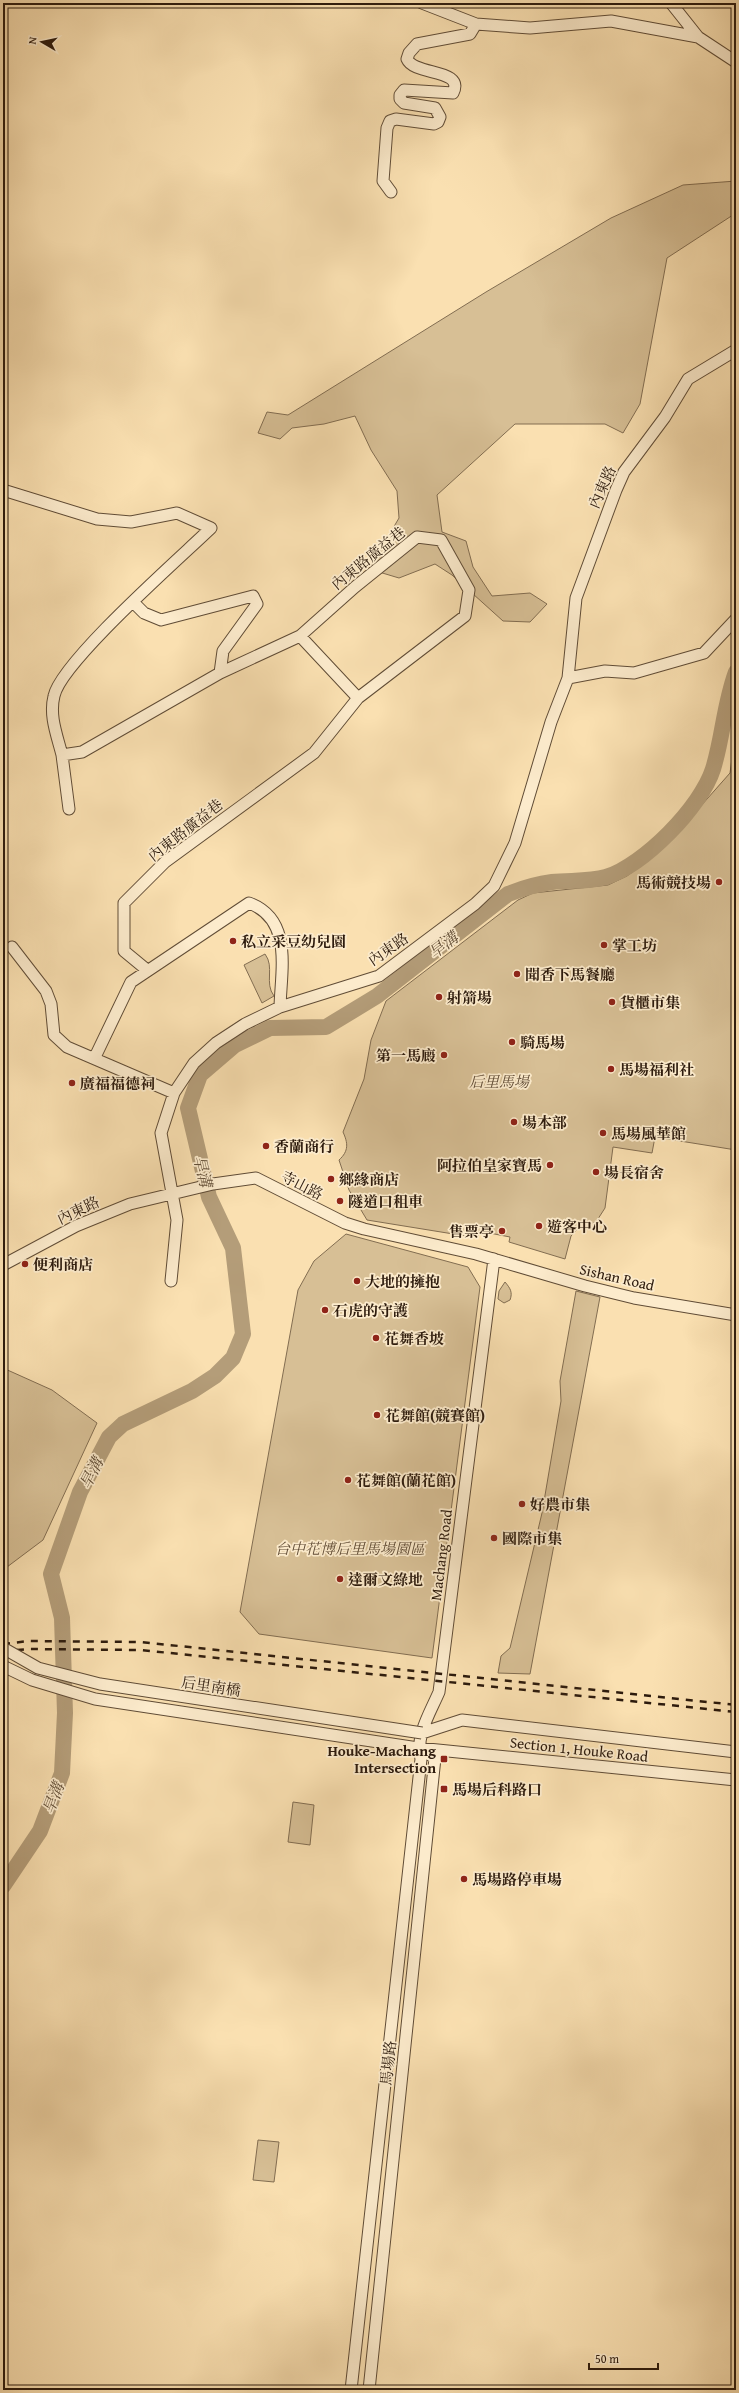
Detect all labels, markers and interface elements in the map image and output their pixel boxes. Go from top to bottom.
north arrow [22,22,62,62]
text: N [24,35,41,45]
street label: 內東路 [583,462,621,512]
street label: 內東路廣益巷 [326,522,410,594]
street label: 內東路廣益巷 [143,794,227,866]
place label: 馬術競技場 [636,872,711,893]
marker: 馬術競技場 [714,877,724,887]
water label: 旱溝 [423,924,465,964]
street label: 內東路 [363,928,413,970]
place label: 私立采豆幼兒園 [241,931,346,952]
place label: 掌工坊 [612,935,657,956]
marker: 私立采豆幼兒園 [228,936,238,946]
marker: 掌工坊 [599,940,609,950]
place label: 聞香下馬餐廳 [525,964,615,985]
marker: 聞香下馬餐廳 [512,969,522,979]
place label: 射箭場 [447,987,492,1008]
marker: 射箭場 [434,992,444,1002]
place label: 貨櫃市集 [620,992,680,1013]
marker: 貨櫃市集 [607,997,617,1007]
place label: 騎馬場 [520,1032,565,1053]
marker: 騎馬場 [507,1037,517,1047]
place label: 第一馬廄 [376,1045,436,1066]
marker: 第一馬廄 [439,1050,449,1060]
place label: 馬場福利社 [619,1059,694,1080]
marker: 馬場福利社 [606,1064,616,1074]
park label: 后里馬場 [469,1071,531,1092]
place label: 廣福福德祠 [80,1073,155,1094]
marker: 廣福福德祠 [67,1078,77,1088]
place label: 場本部 [522,1112,567,1133]
marker: 場本部 [509,1117,519,1127]
place label: 馬場風華館 [611,1123,686,1144]
marker: 馬場風華館 [598,1128,608,1138]
place label: 香蘭商行 [274,1136,334,1157]
marker: 香蘭商行 [261,1141,271,1151]
water label: 旱溝 [188,1153,219,1192]
place label: 阿拉伯皇家寶馬 [437,1155,542,1176]
marker: 阿拉伯皇家寶馬 [545,1160,555,1170]
place label: 場長宿舍 [604,1162,664,1183]
street label: 寺山路 [277,1165,327,1205]
marker: 場長宿舍 [591,1167,601,1177]
place label: 鄉緣商店 [339,1169,399,1190]
marker: 鄉緣商店 [326,1174,336,1184]
street label: 內東路 [53,1191,103,1229]
place label: 隧道口租車 [348,1191,423,1212]
marker: 隧道口租車 [335,1196,345,1206]
place label: 遊客中心 [547,1216,607,1237]
place label: 售票亭 [449,1221,494,1242]
marker: 遊客中心 [534,1221,544,1231]
marker: 售票亭 [497,1226,507,1236]
place label: 便利商店 [33,1254,93,1275]
street label: Sishan Road [578,1258,656,1296]
marker: 便利商店 [20,1259,30,1269]
place label: 大地的擁抱 [365,1271,440,1292]
marker: 大地的擁抱 [352,1276,362,1286]
place label: 石虎的守護 [333,1300,408,1321]
marker: 石虎的守護 [320,1305,330,1315]
place label: 花舞香坡 [384,1328,444,1349]
marker: 花舞香坡 [371,1333,381,1343]
place label: 花舞館(競賽館) [385,1405,485,1426]
marker: 花舞館(競賽館) [372,1410,382,1420]
water label: 旱溝 [73,1451,110,1493]
place label: 花舞館(蘭花館) [356,1470,456,1491]
marker: 花舞館(蘭花館) [343,1475,353,1485]
place label: 好農市集 [530,1494,590,1515]
marker: 好農市集 [517,1499,527,1509]
street label: Machang Road [425,1508,457,1602]
place label: 國際市集 [502,1528,562,1549]
marker: 國際市集 [489,1533,499,1543]
park label: 台中花博后里馬場園區 [275,1538,427,1559]
place label: 達爾文綠地 [348,1569,423,1590]
marker: 達爾文綠地 [335,1574,345,1584]
street label: 后里南橋 [180,1671,242,1701]
street label: Section 1, Houke Road [509,1731,649,1767]
place label: Houke-Machang Intersection [327,1740,436,1778]
marker: Houke-Machang Intersection [439,1754,449,1764]
water label: 旱溝 [36,1776,71,1817]
place label: 馬場后科路口 [452,1779,542,1800]
marker: 馬場后科路口 [439,1784,449,1794]
place label: 馬場路停車場 [472,1869,562,1890]
marker: 馬場路停車場 [459,1874,469,1884]
street label: 馬場路 [375,2040,401,2086]
scale bar [589,2345,658,2371]
text: 50 m [595,2350,619,2367]

